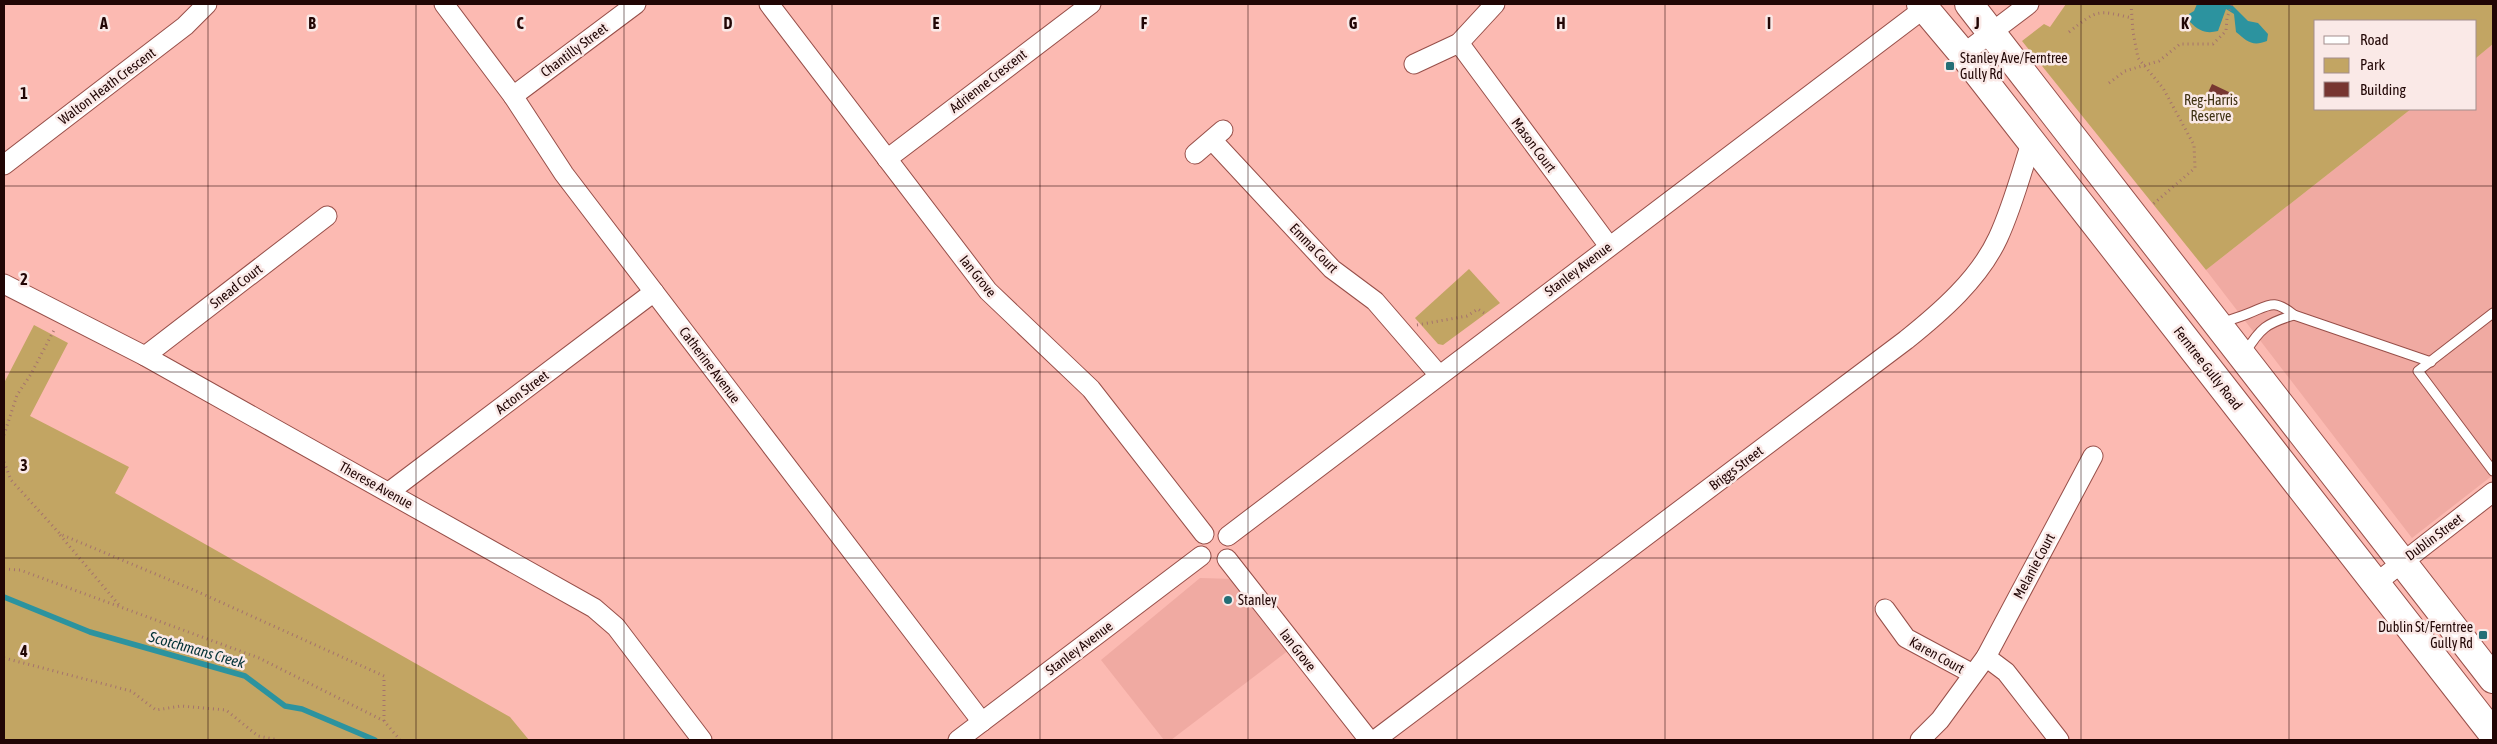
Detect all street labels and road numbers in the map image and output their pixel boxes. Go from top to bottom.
street label: Chantilly Street [538,20,610,80]
street label: Walton Heath Crescent [55,44,159,128]
street label: Adrienne Crescent [946,46,1030,116]
street label: Mason Court [1508,115,1560,175]
street label: Emma Court [1287,220,1341,276]
street label: Stanley Avenue [1541,239,1615,299]
street label: Ian Grove [956,252,1000,300]
street label: Snead Court [207,261,265,311]
street label: Ferntree Gully Road [2171,323,2245,413]
street label: Catherine Avenue [676,324,744,406]
street label: Acton Street [492,367,552,417]
street label: Briggs Street [1706,443,1766,493]
street label: Therese Avenue [336,458,416,512]
street label: Dublin Street [2402,510,2466,564]
street label: Melanie Court [2010,530,2058,602]
street label: Stanley Avenue [1042,618,1116,678]
street label: Ian Grove [1277,626,1319,674]
street label: Karen Court [1907,633,1967,677]

